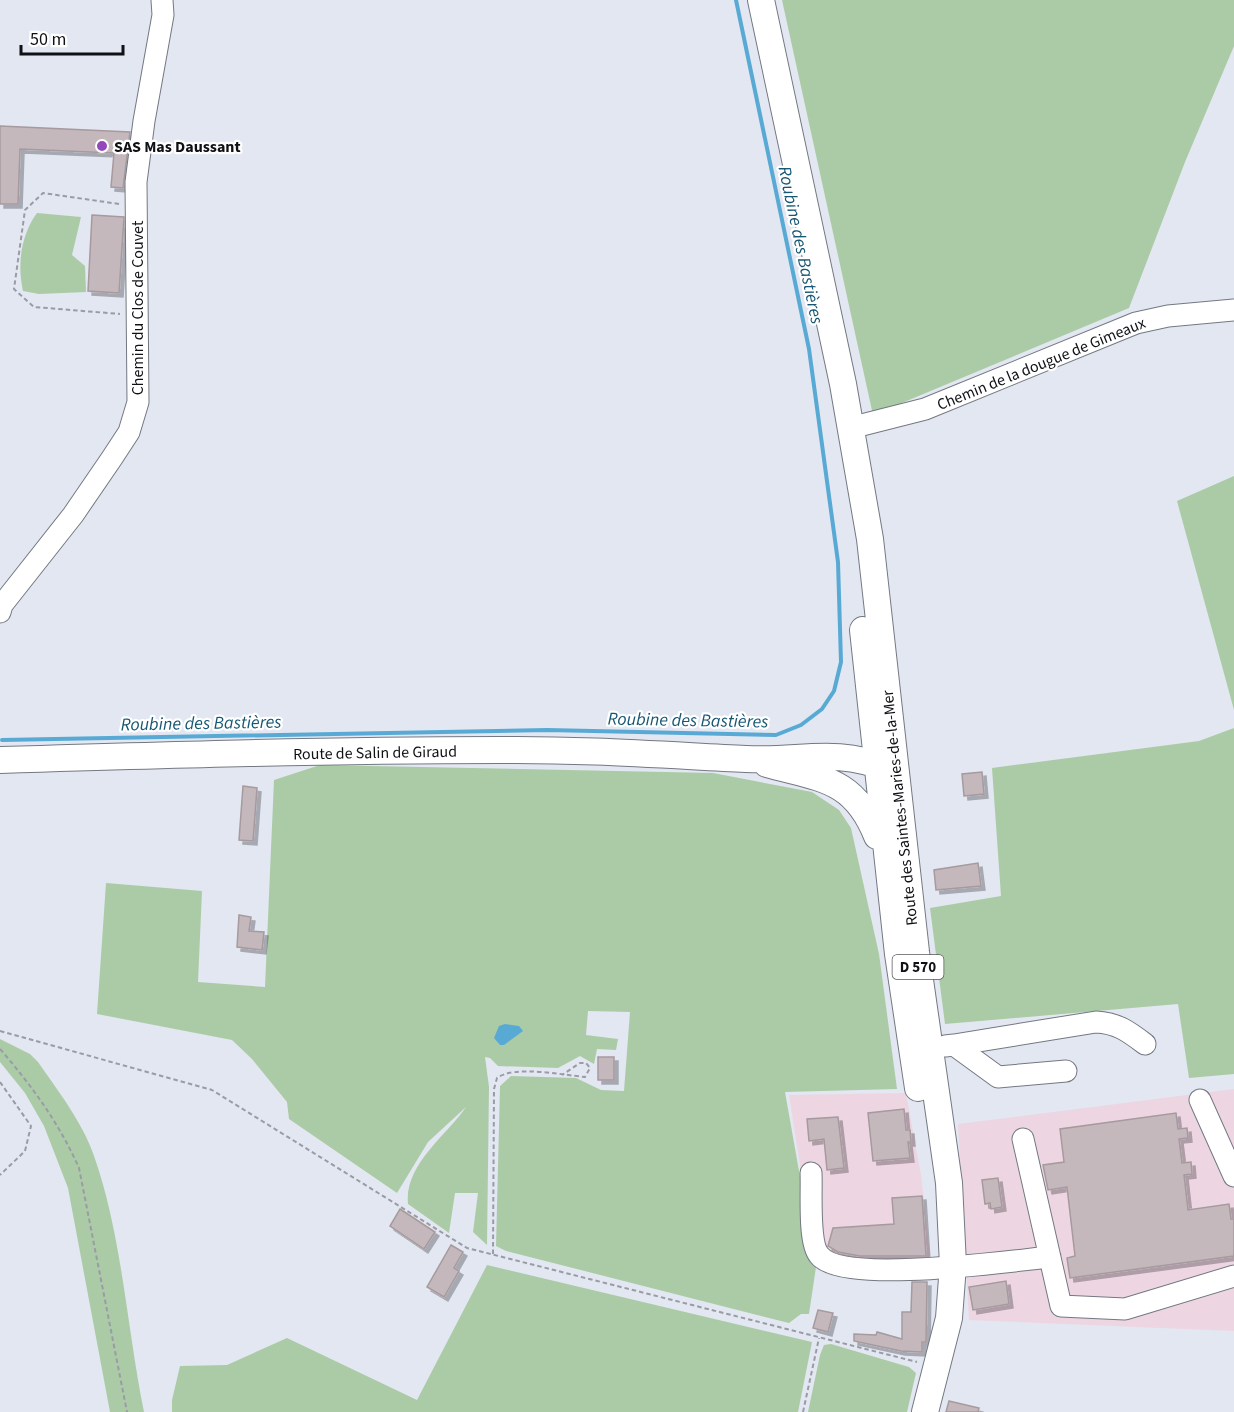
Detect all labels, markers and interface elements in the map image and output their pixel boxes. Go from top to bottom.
scale bar [21,18,123,56]
text: 50 m [30,27,66,52]
place label: SAS Mas Daussant [114,136,241,158]
marker: SAS Mas Daussant [95,139,109,153]
water label: Roubine des Bastières [772,164,829,326]
street label: Chemin du Clos de Couvet [127,220,149,395]
street label: Chemin de la dougue de Gimeaux [934,312,1149,416]
street label: Route des Saintes-Maries-de-la-Mer [877,689,923,927]
water label: Roubine des Bastières [607,707,769,734]
water label: Roubine des Bastières [120,710,282,737]
street label: Route de Salin de Giraud [293,741,457,765]
road number: D 570 [892,955,944,979]

